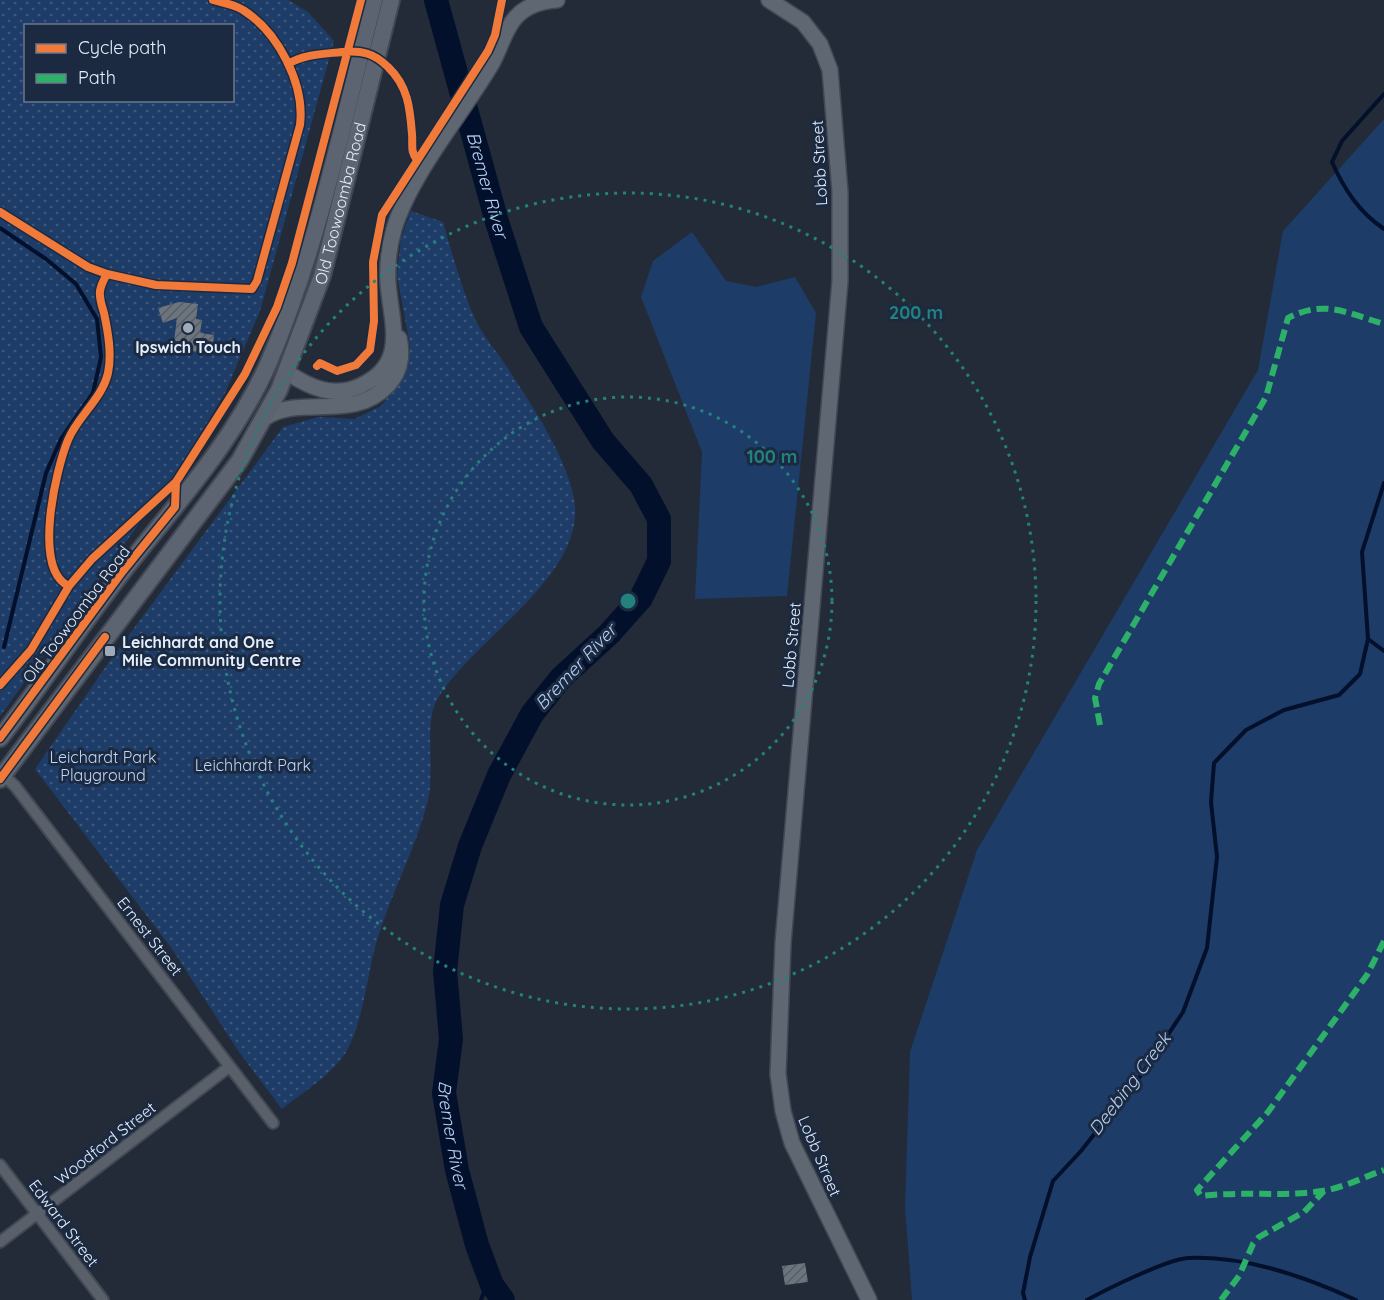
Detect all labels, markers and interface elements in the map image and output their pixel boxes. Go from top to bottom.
legend [24,24,234,102]
text: Cycle path [78,36,166,59]
text: Path [78,66,116,89]
street label: Old Toowoomba Road [310,120,370,287]
street label: Lobb Street [807,120,831,206]
water label: Bremer River [462,129,514,243]
text: 200 m [889,301,943,324]
marker: Ipswich Touch [181,321,195,335]
place label: Ipswich Touch [135,337,241,357]
text: 100 m [747,445,797,468]
street label: Old Toowoomba Road [18,542,134,686]
centre of rings [618,591,638,611]
street label: Lobb Street [777,601,805,689]
water label: Bremer River [530,617,623,714]
place label: Leichhardt and One Mile Community Centre [122,632,301,670]
marker: Leichhardt and One Mile Community Centre [103,644,117,658]
park label: Leichardt Park Playground [49,747,157,785]
park label: Leichhardt Park [195,755,311,775]
street label: Ernest Street [113,893,187,979]
water label: Deebing Creek [1083,1027,1177,1140]
water label: Bremer River [433,1079,474,1193]
street label: Woodford Street [51,1097,159,1189]
street label: Lobb Street [794,1113,846,1199]
street label: Edward Street [25,1175,103,1271]

